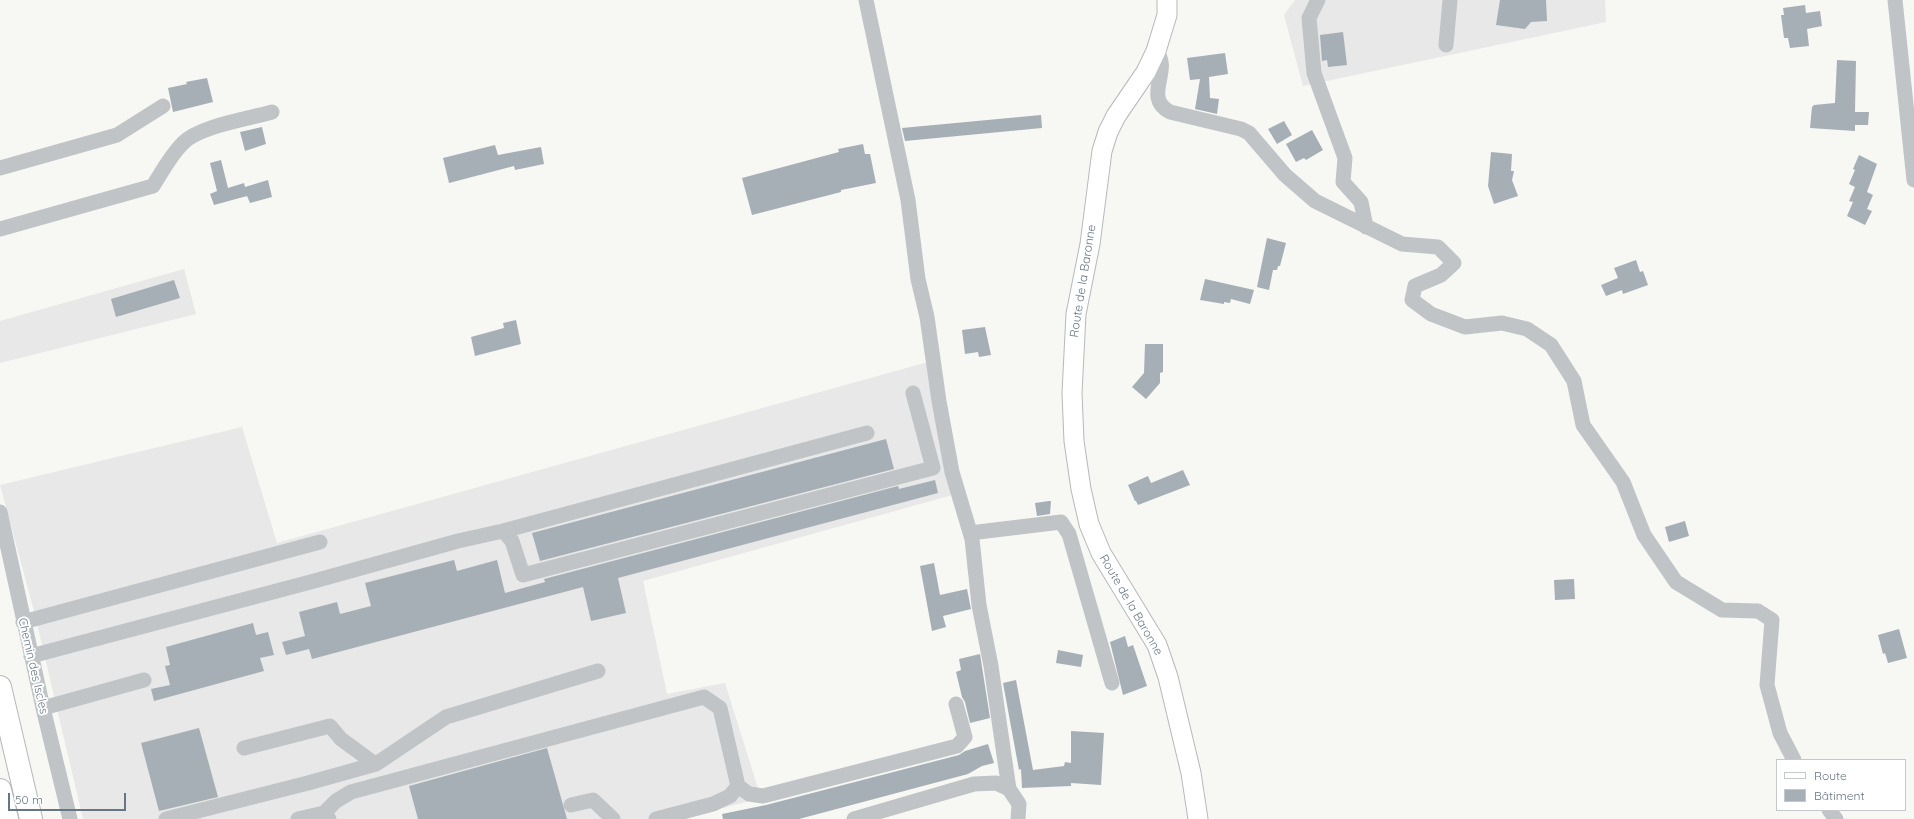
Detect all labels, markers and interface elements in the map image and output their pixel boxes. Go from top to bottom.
street label: Route de la Baronne [1067,224,1099,338]
street label: Route de la Baronne [1096,552,1166,658]
street label: Chemin des Iscles [15,617,51,715]
legend [1776,759,1906,811]
text: Route [1814,768,1847,783]
scale bar [10,785,128,811]
text: Bâtiment [1814,788,1864,803]
text: 50 m [15,792,43,807]

